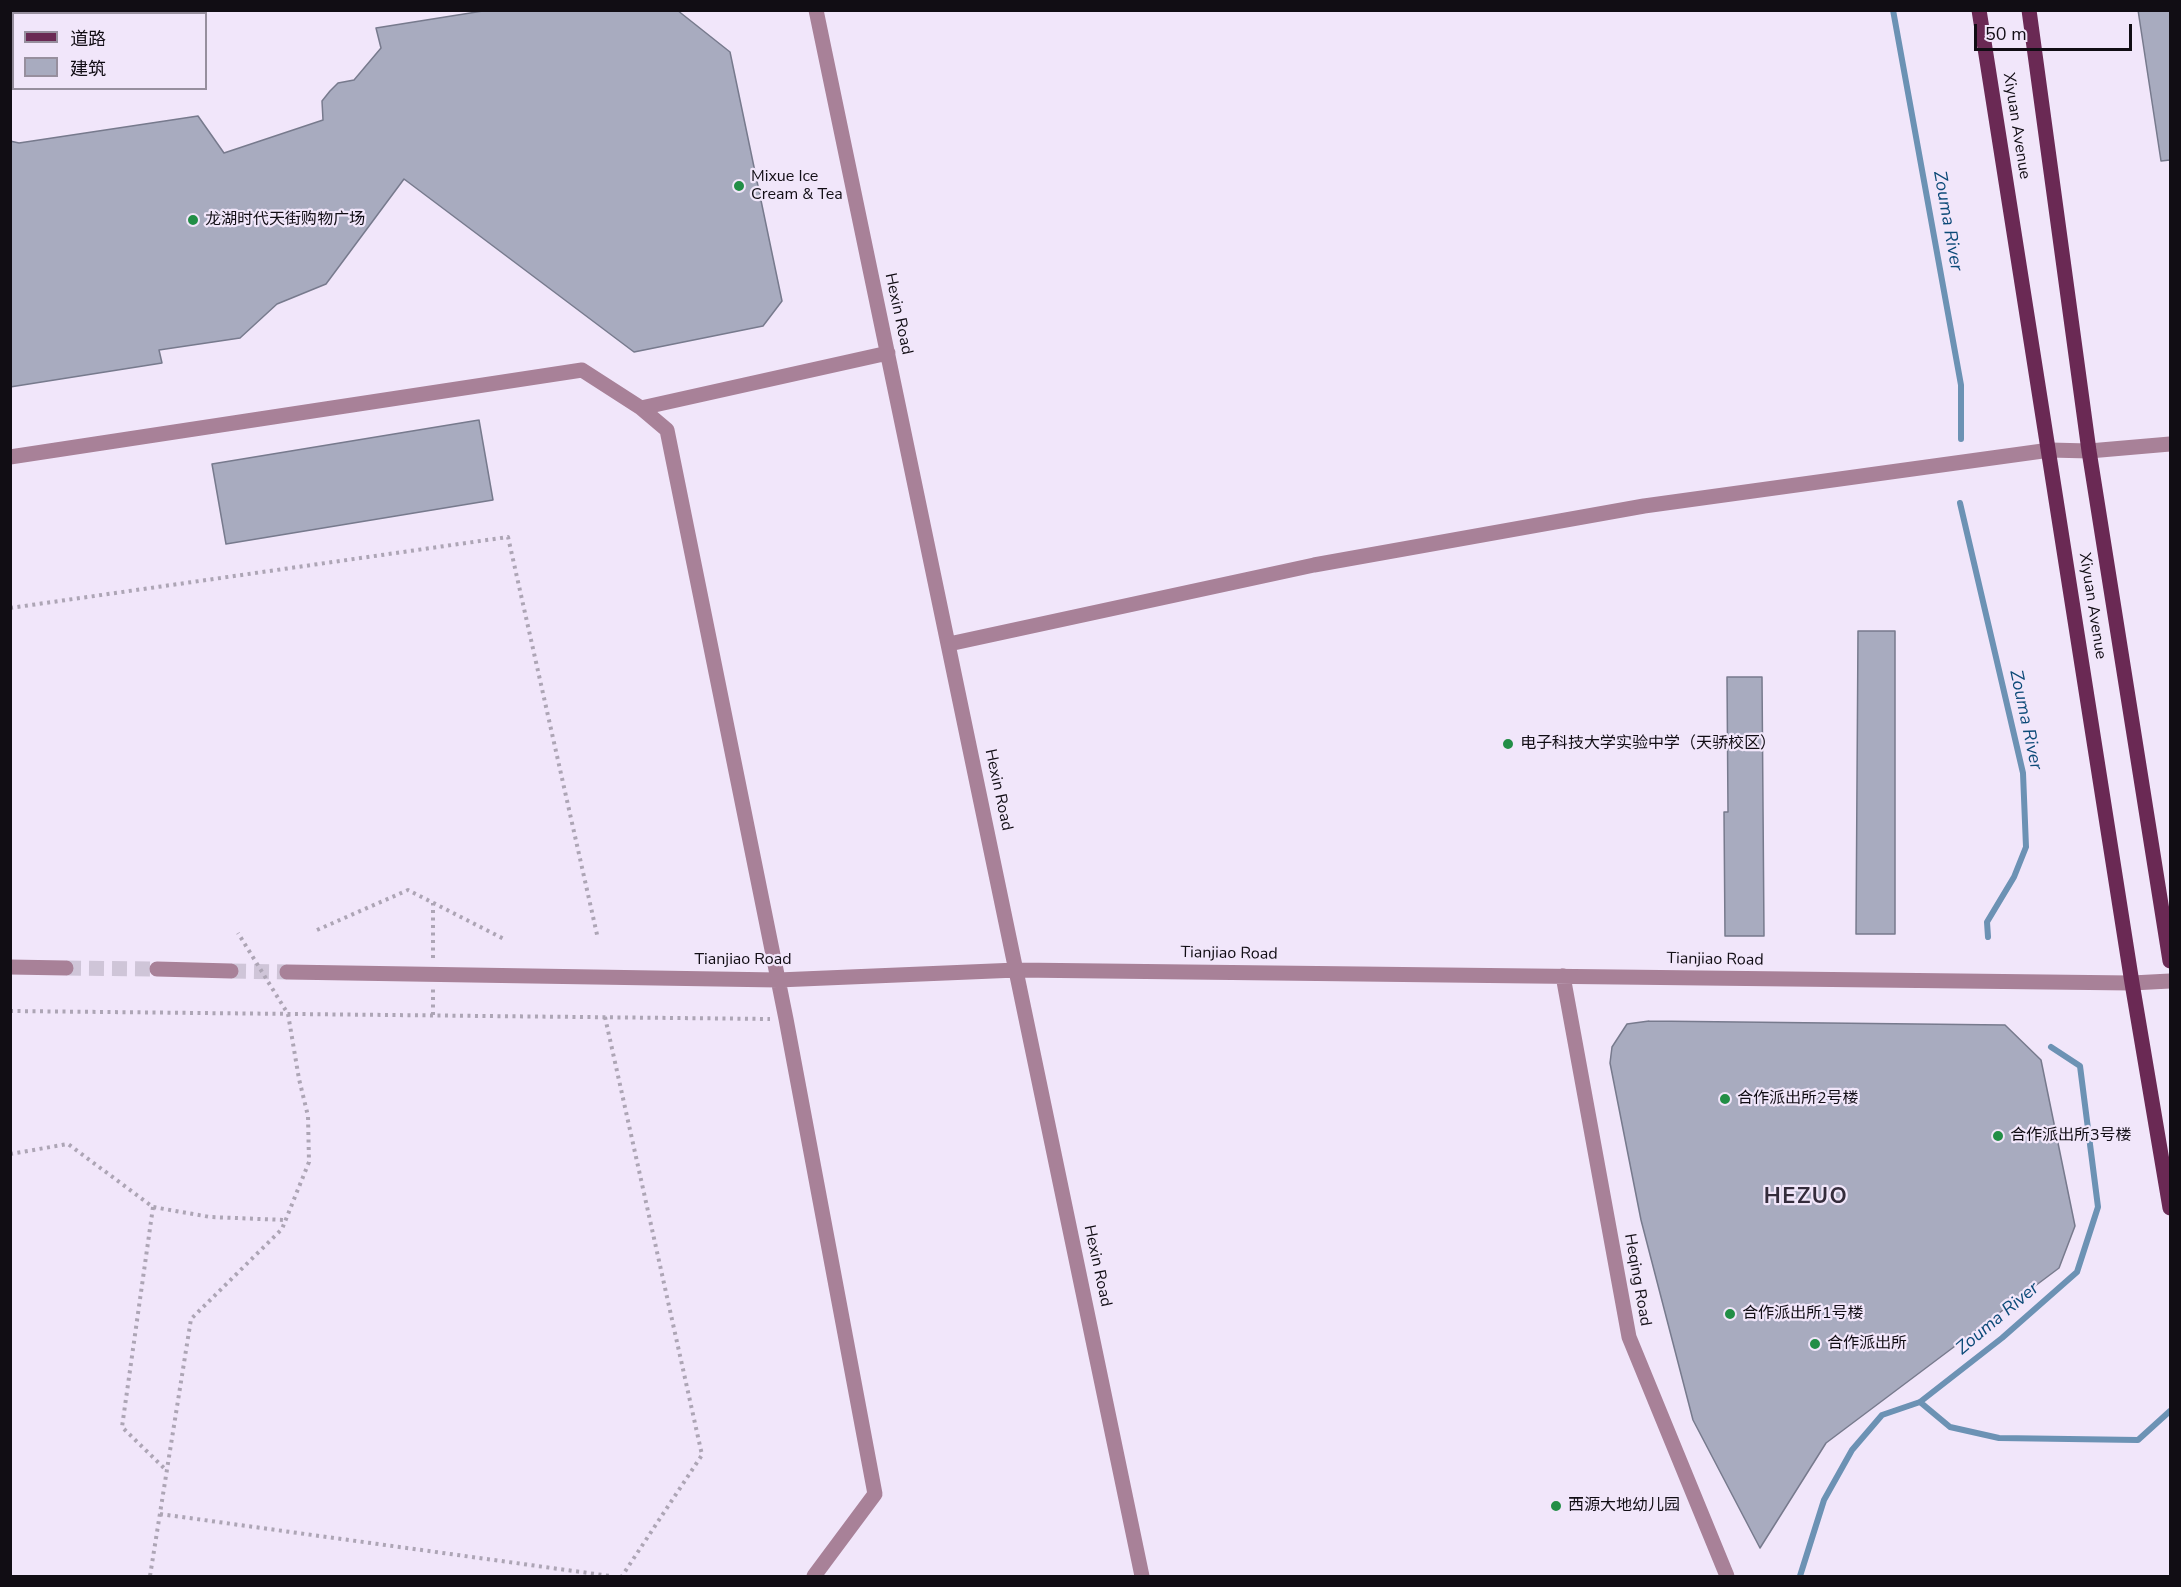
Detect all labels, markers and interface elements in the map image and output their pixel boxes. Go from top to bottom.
legend [12,12,207,90]
scale bar [1977,12,2134,50]
text: 50 m [1985,22,2027,46]
text: 道路 [70,27,106,51]
text: 建筑 [70,57,106,81]
street label: Xiyuan Avenue [1998,71,2034,181]
place label: Mixue Ice Cream & Tea [751,167,843,205]
water label: Zouma River [1928,169,1966,273]
marker: Mixue Ice Cream & Tea [732,179,746,193]
place label: 龙湖时代天街购物广场 [205,210,365,230]
marker: 龙湖时代天街购物广场 [186,213,200,227]
street label: Hexin Road [880,271,916,357]
street label: Xiyuan Avenue [2074,551,2110,661]
water label: Zouma River [2004,668,2046,772]
place label: 电子科技大学实验中学（天骄校区） [1520,734,1776,754]
marker: 电子科技大学实验中学（天骄校区） [1501,737,1515,751]
street label: Hexin Road [980,747,1016,833]
street label: Tianjiao Road [1180,944,1278,964]
street label: Tianjiao Road [694,950,792,970]
street label: Tianjiao Road [1666,950,1764,970]
place label: 合作派出所2号楼 [1737,1089,1859,1109]
marker: 合作派出所2号楼 [1718,1092,1732,1106]
place label: 合作派出所3号楼 [2010,1126,2132,1146]
marker: 合作派出所3号楼 [1991,1129,2005,1143]
district label: HEZUO [1764,1185,1848,1211]
street label: Hexin Road [1079,1223,1115,1309]
street label: Heqing Road [1619,1232,1655,1328]
water label: Zouma River [1952,1278,2044,1360]
place label: 合作派出所1号楼 [1742,1304,1864,1324]
marker: 合作派出所1号楼 [1723,1307,1737,1321]
place label: 合作派出所 [1827,1334,1907,1354]
marker: 合作派出所 [1808,1337,1822,1351]
place label: 西源大地幼儿园 [1568,1496,1680,1516]
marker: 西源大地幼儿园 [1549,1499,1563,1513]

